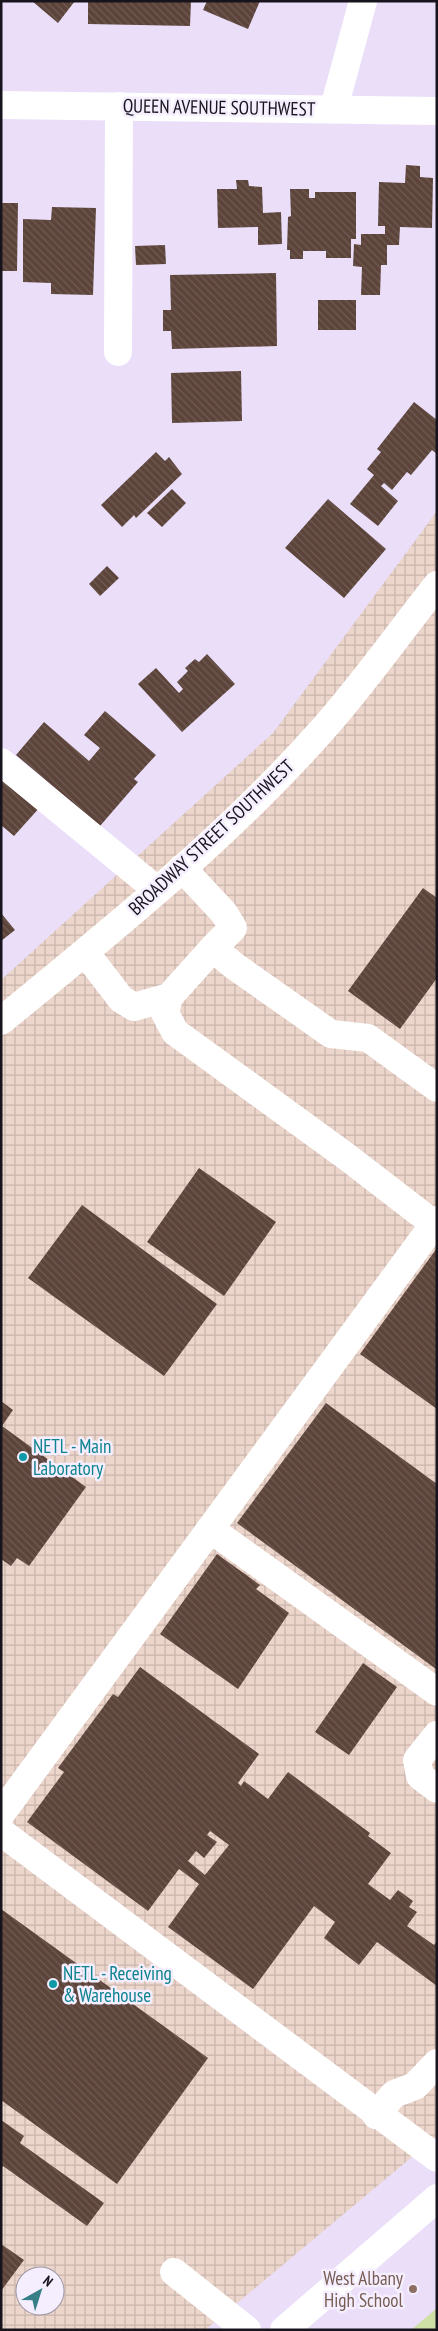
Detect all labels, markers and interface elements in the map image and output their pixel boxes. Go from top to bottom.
street label: QUEEN AVENUE SOUTHWEST [123,93,316,121]
street label: BROADWAY STREET SOUTHWEST [123,754,299,920]
place label: NETL - Main Laboratory [33,1434,111,1480]
marker: NETL - Main Laboratory [17,1451,29,1463]
place label: NETL - Receiving & Warehouse [63,1961,172,2007]
marker: NETL - Receiving & Warehouse [47,1978,59,1990]
north arrow [15,2266,65,2316]
place label: West Albany High School [323,2266,404,2312]
text: N [40,2272,57,2290]
marker: West Albany High School [407,2283,419,2295]

